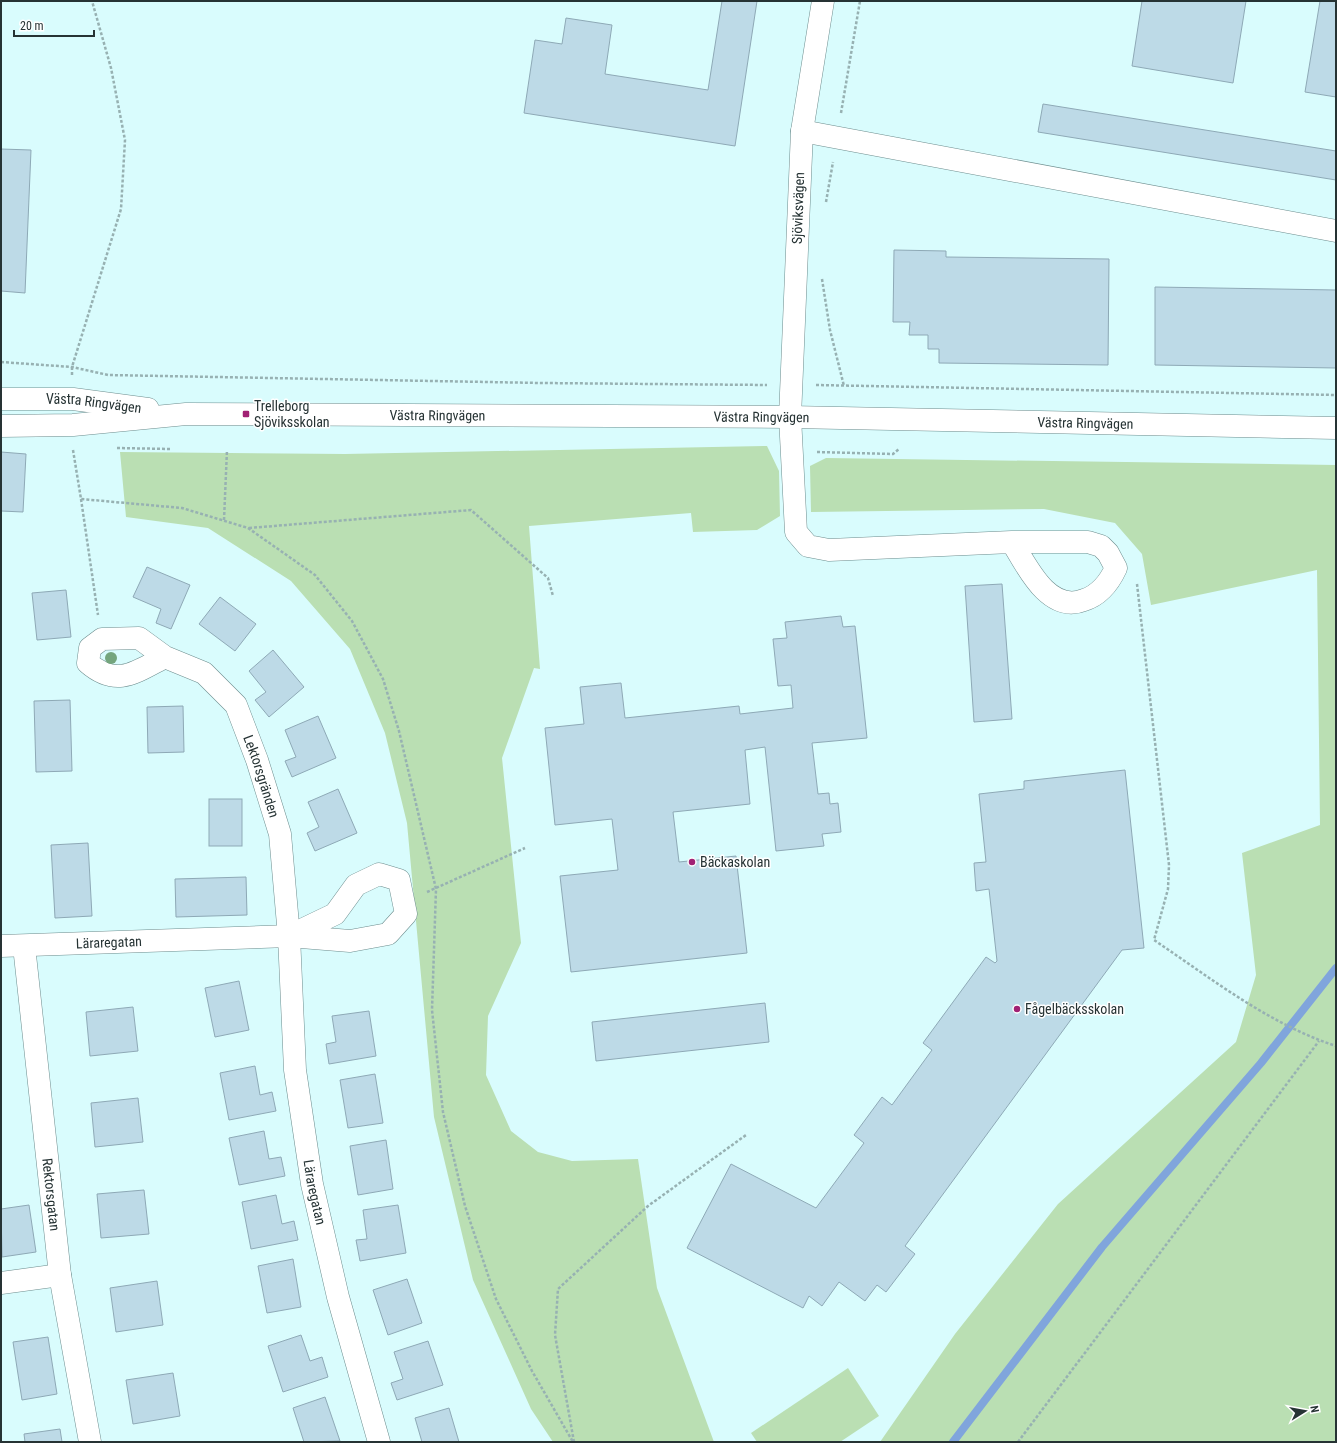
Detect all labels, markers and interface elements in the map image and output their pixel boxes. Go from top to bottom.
scale bar [14,12,94,38]
text: 20 m [20,19,44,33]
street label: Sjöviksvägen [789,172,807,244]
street label: Västra Ringvägen [46,391,142,416]
place label: Trelleborg Sjöviksskolan [254,398,330,430]
street label: Västra Ringvägen [389,407,485,423]
marker: Trelleborg Sjöviksskolan [241,409,251,419]
street label: Västra Ringvägen [713,409,810,425]
street label: Västra Ringvägen [1037,414,1134,432]
street label: Lektorsgränden [240,733,282,819]
place label: Bäckaskolan [700,854,770,870]
marker: Bäckaskolan [687,857,697,867]
street label: Läraregatan [76,933,142,951]
place label: Fågelbäcksskolan [1025,1001,1124,1017]
marker: Fågelbäcksskolan [1012,1004,1022,1014]
street label: Rektorsgatan [39,1157,63,1232]
street label: Läraregatan [300,1159,329,1226]
north arrow [1285,1391,1325,1431]
text: N [1307,1405,1321,1414]

